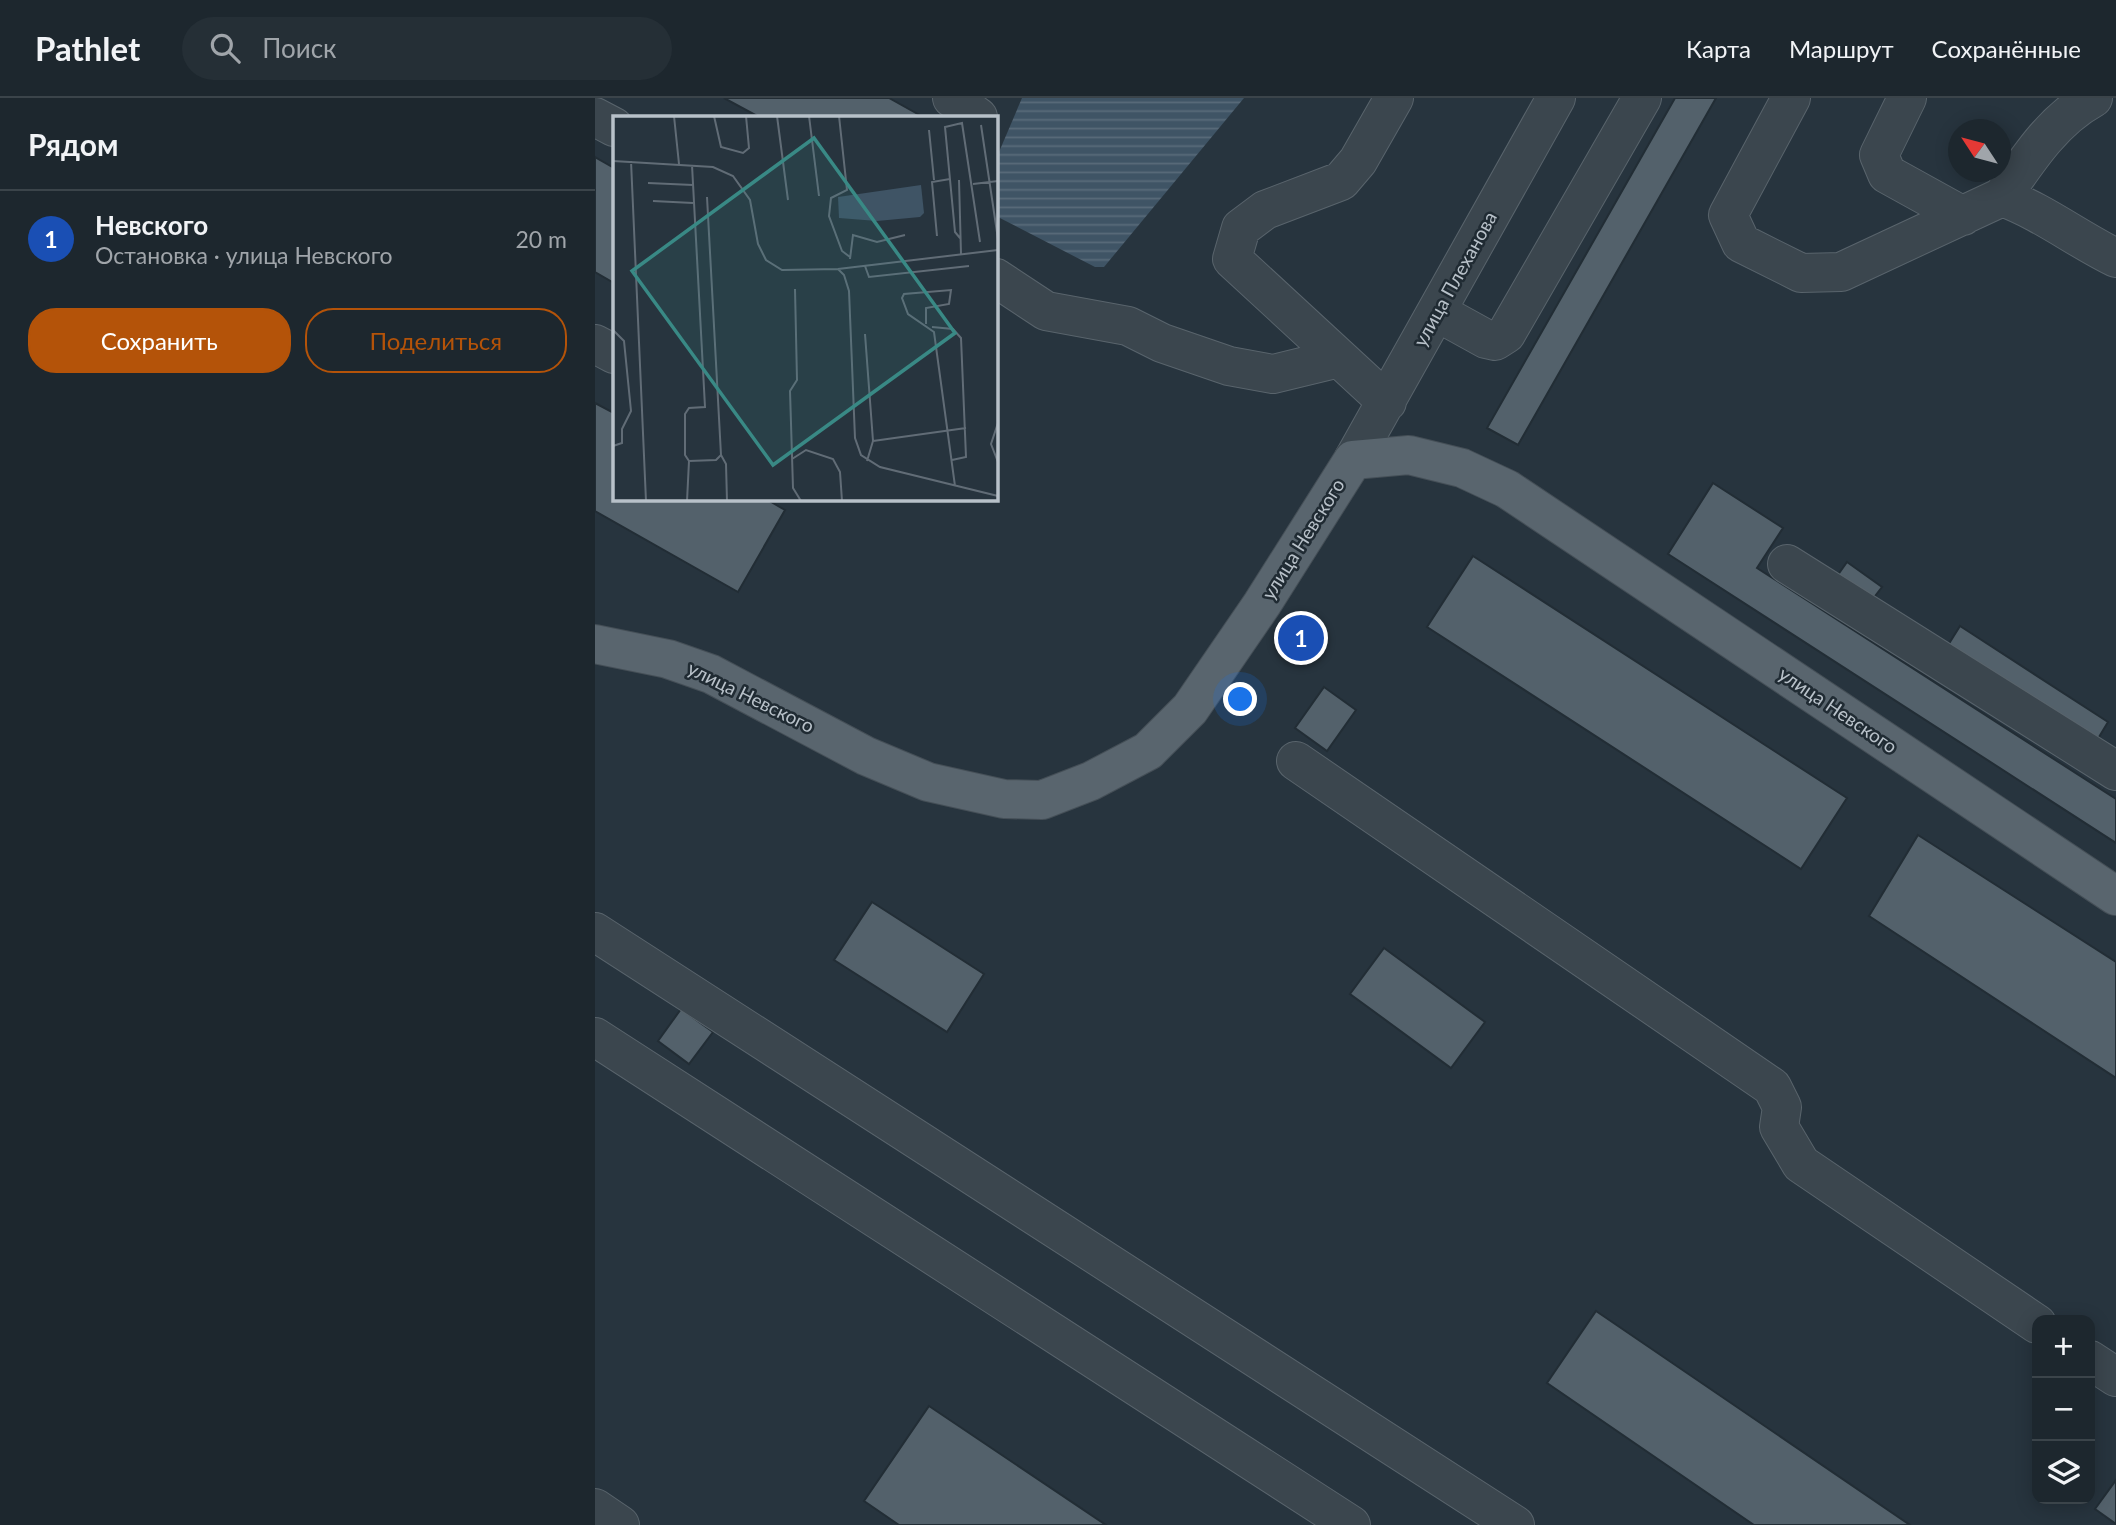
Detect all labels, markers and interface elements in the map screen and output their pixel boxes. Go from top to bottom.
search box [182,17,672,80]
text: Pathlet [35,28,140,68]
icon: search [206,29,244,67]
text: Поиск [262,32,337,64]
text: Карта [1686,34,1751,63]
text: Маршрут [1789,34,1894,63]
text: Сохранённые [1932,34,2081,63]
inset map [613,116,997,500]
north arrow [1948,119,2011,182]
text: Рядом [28,126,118,162]
street label: улица Плеханова [1408,207,1501,350]
text: Невского [95,209,208,241]
text: 1 [44,225,58,253]
text: 20 m [516,225,567,253]
text: Остановка · улица Невского [95,241,393,269]
button: Сохранить [28,308,291,373]
button: Поделиться [305,308,567,373]
street label: улица Невского [1256,474,1349,603]
pin: 1 [1278,612,1324,664]
street label: улица Невского [684,656,818,737]
street label: улица Невского [1775,661,1902,758]
your location [1223,682,1257,716]
map controls [2032,1315,2095,1504]
button: + [2032,1315,2095,1378]
button: − [2032,1378,2095,1441]
button: layers [2032,1441,2095,1504]

